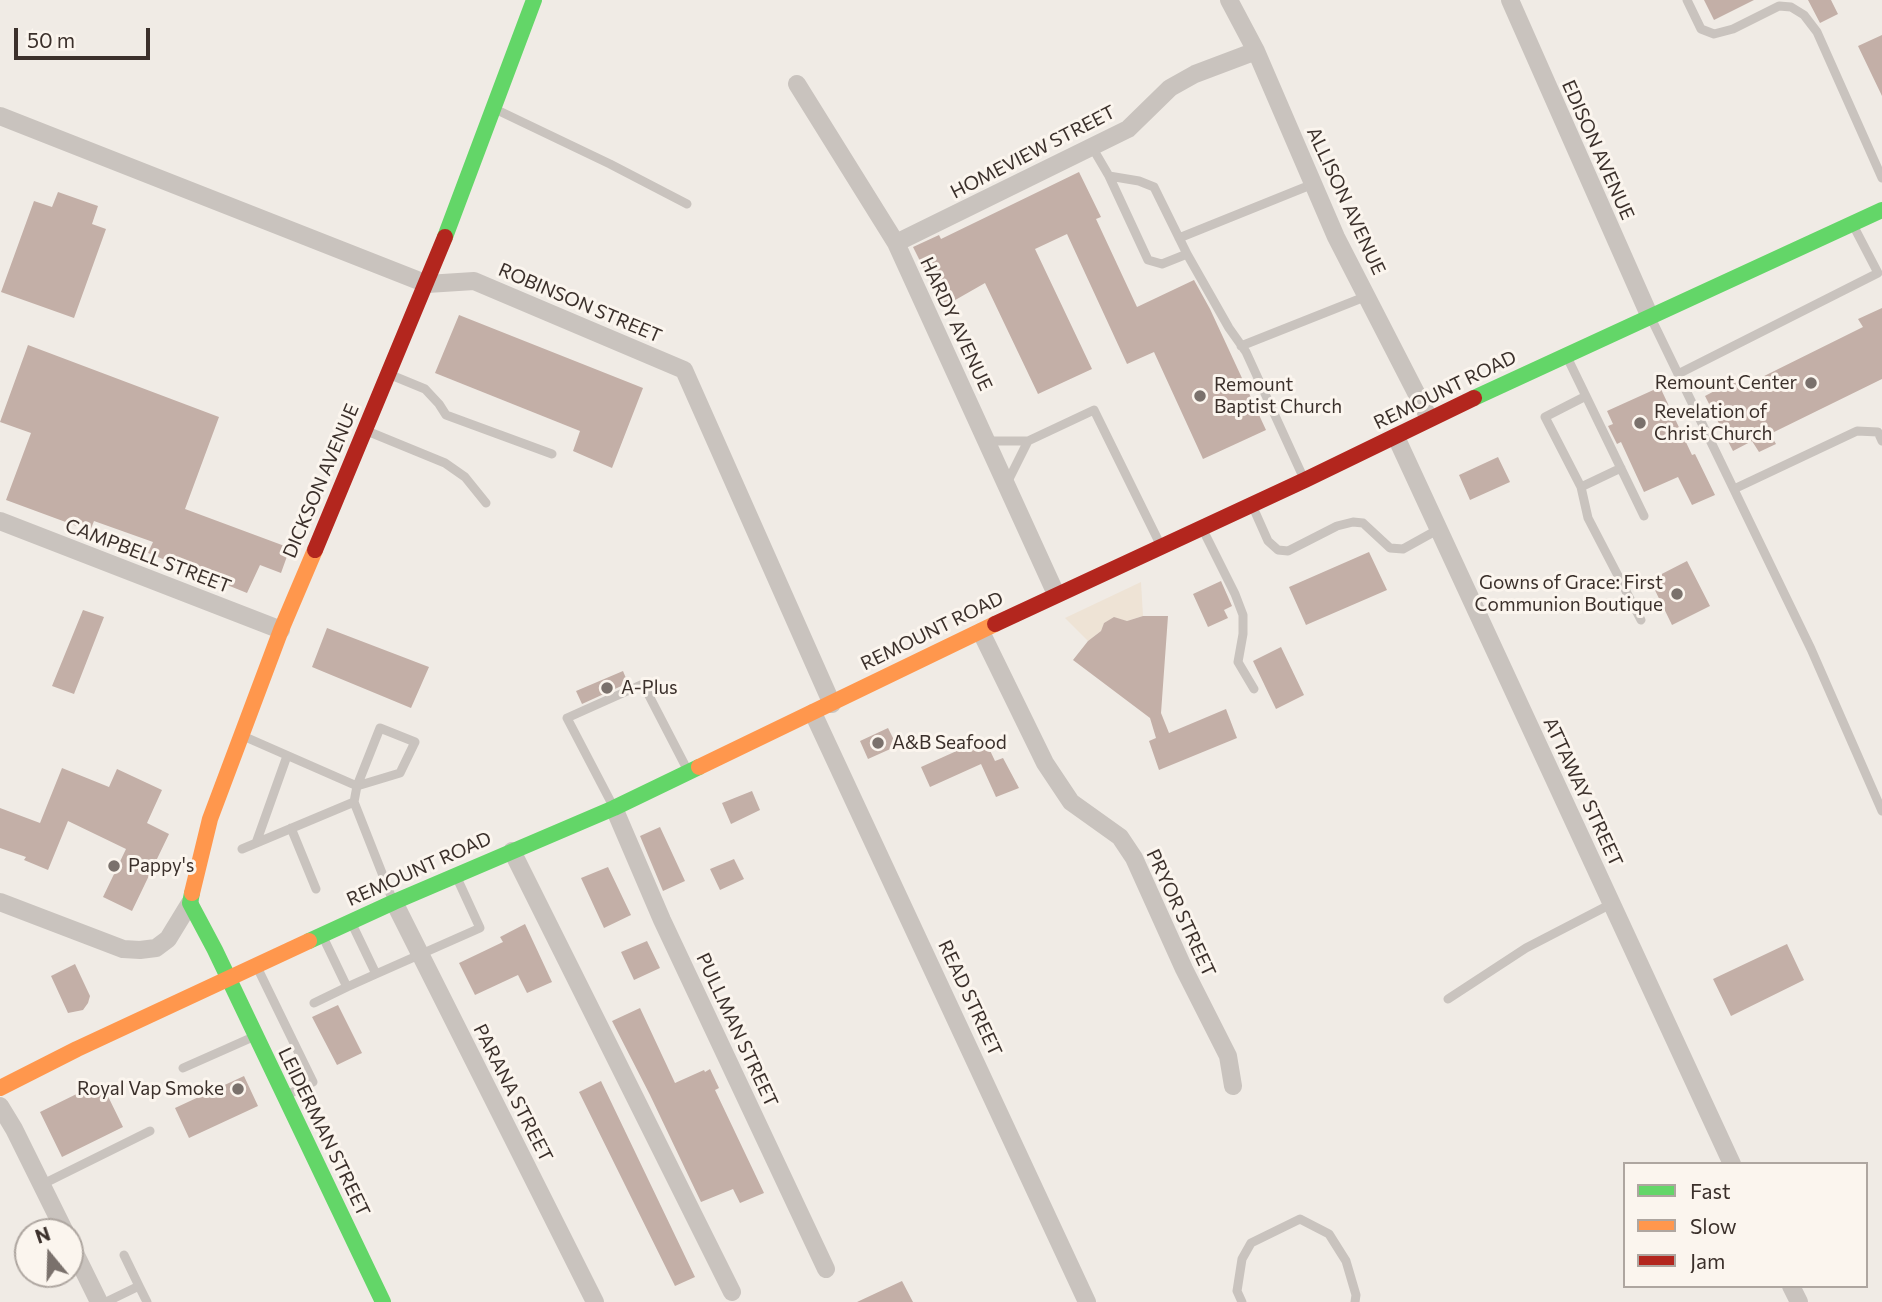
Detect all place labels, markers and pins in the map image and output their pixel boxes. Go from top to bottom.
place label: Remount Center [1655,372,1797,394]
place label: Remount Baptist Church [1214,374,1342,418]
marker: Remount Center [1803,375,1819,391]
marker: Remount Baptist Church [1192,388,1208,404]
place label: Revelation of Christ Church [1654,401,1772,445]
marker: Revelation of Christ Church [1632,415,1648,431]
place label: Gowns of Grace: First Communion Boutique [1475,572,1663,616]
marker: Gowns of Grace: First Communion Boutique [1669,586,1685,602]
place label: A-Plus [621,677,678,699]
marker: A-Plus [599,680,615,696]
place label: A&B Seafood [892,732,1007,754]
marker: A&B Seafood [870,735,886,751]
place label: Pappy's [128,855,194,877]
marker: Pappy's [106,858,122,874]
place label: Royal Vap Smoke [77,1078,224,1100]
marker: Royal Vap Smoke [230,1081,246,1097]

